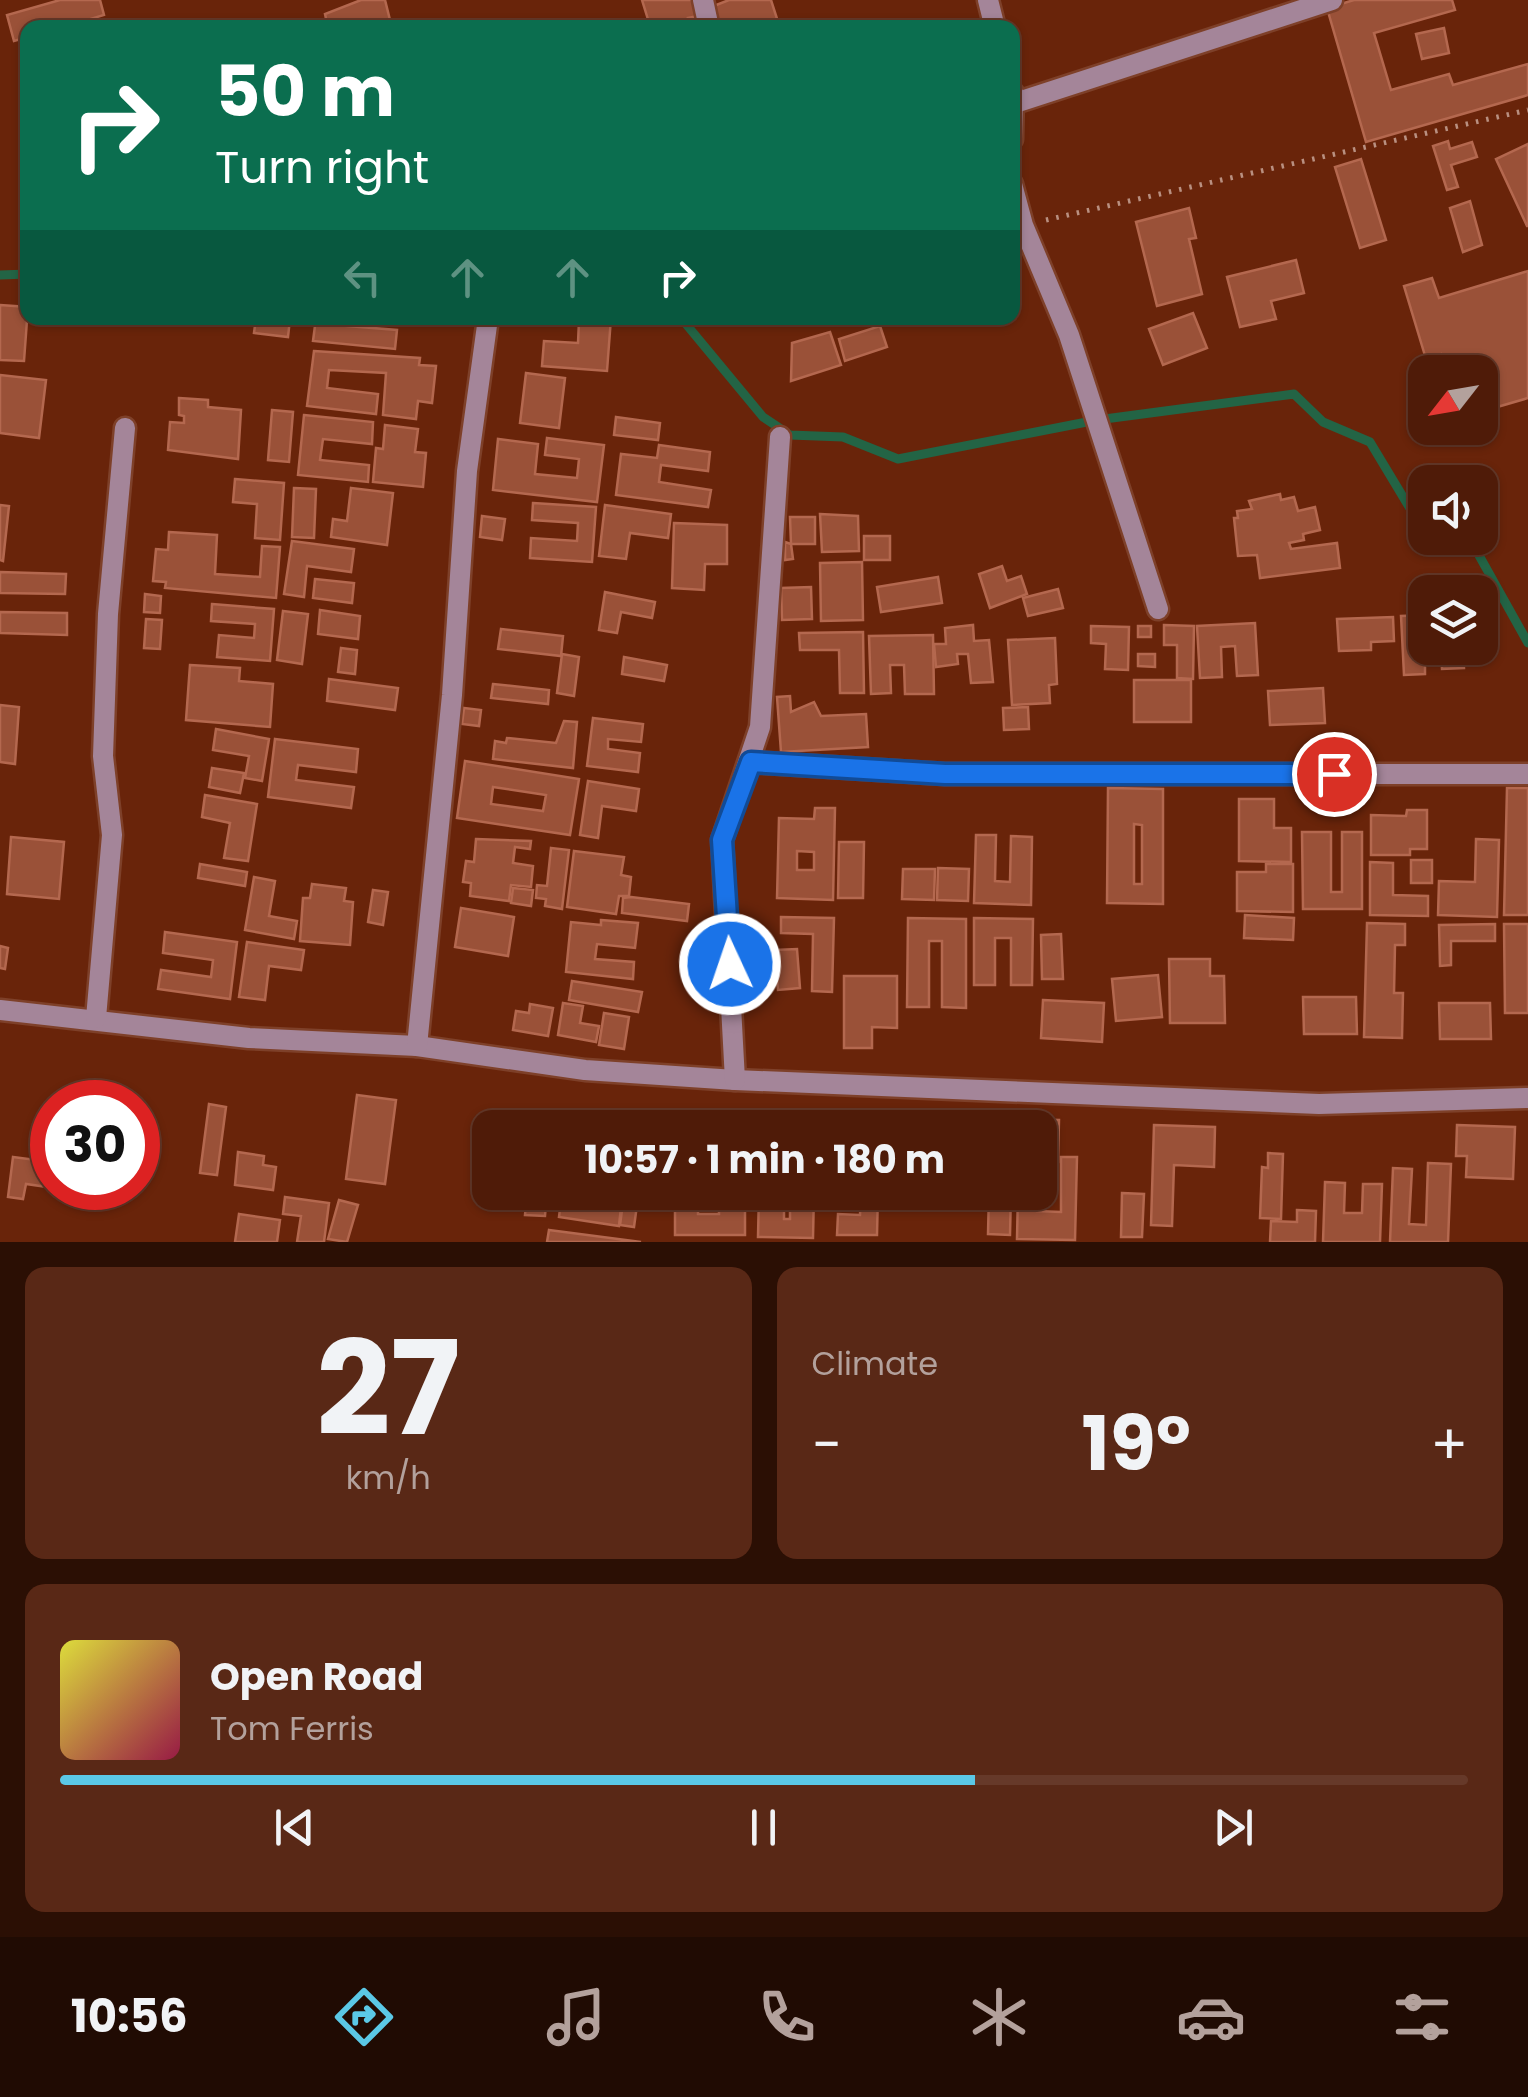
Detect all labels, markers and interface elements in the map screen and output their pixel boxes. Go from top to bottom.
text: 50 m [215,42,395,141]
icon: right [50,60,180,190]
text: Turn right [215,136,429,199]
icon: left [335,250,390,305]
icon: ahead [440,250,495,305]
icon: ahead [545,250,600,305]
icon: right [650,250,705,305]
north arrow [1408,355,1498,445]
map controls [1408,355,1498,665]
button: sound [1408,465,1498,555]
button: layers [1408,575,1498,665]
pin [1292,732,1377,817]
icon: arrive [1307,747,1362,802]
position arrow [678,912,782,1016]
speed limit sign: 30 [30,1080,160,1210]
text: 10:57 · 1 min · 180 m [584,1133,945,1186]
text: 27 [316,1297,460,1480]
text: Climate [812,1341,938,1386]
text: 19° [1082,1391,1191,1496]
text: − [812,1406,842,1483]
text: + [1430,1406,1468,1483]
text: km/h [346,1455,431,1500]
text: Open Road [210,1650,423,1703]
text: Tom Ferris [210,1706,374,1751]
icon: previous [267,1800,322,1855]
icon: pause [736,1800,791,1855]
icon: next [1206,1800,1261,1855]
icon: directions [329,1982,399,2052]
icon: music [541,1982,611,2052]
icon: phone [752,1982,822,2052]
icon: climate [964,1982,1034,2052]
icon: car [1176,1982,1246,2052]
icon: filters [1387,1982,1457,2052]
text: 10:56 [71,1985,188,2048]

